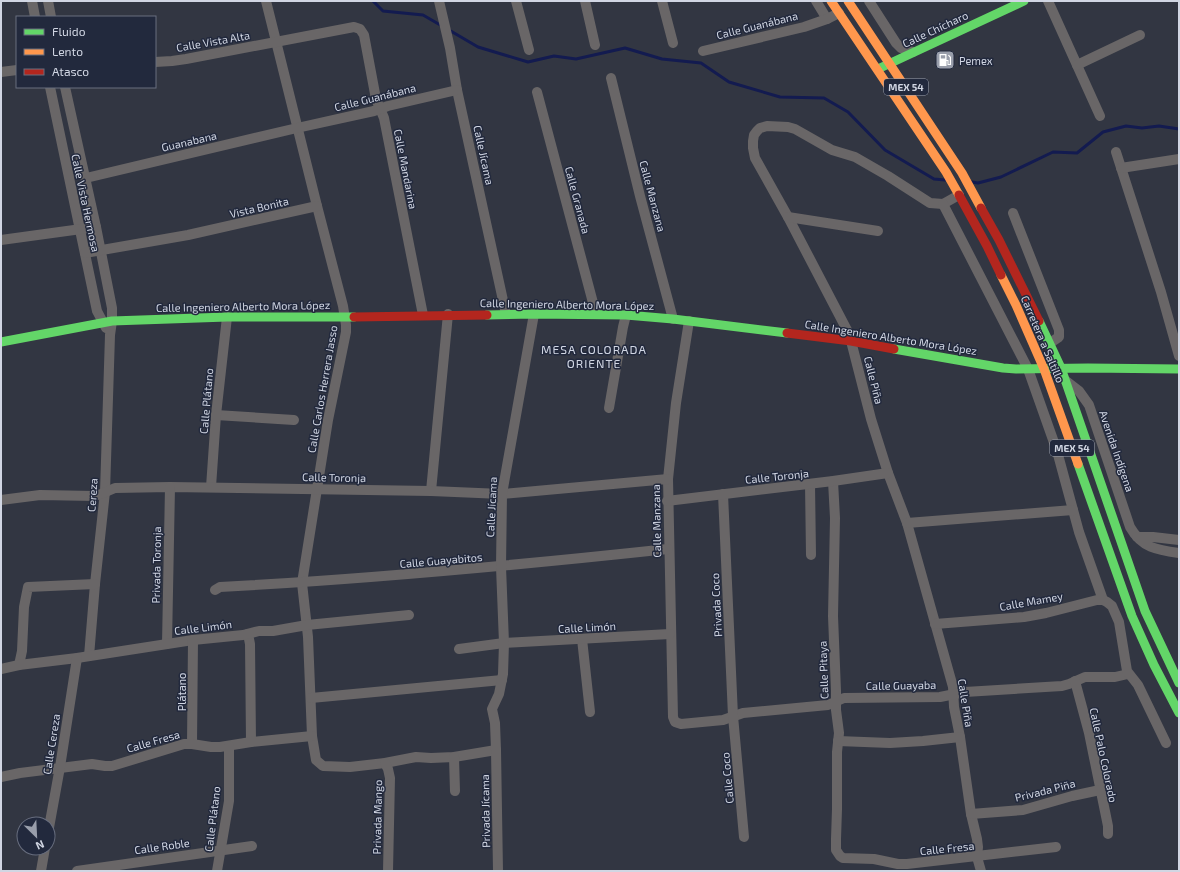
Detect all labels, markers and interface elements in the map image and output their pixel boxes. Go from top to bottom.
street label: Calle Chícharo [900,8,970,50]
street label: Calle Guanábana [715,9,799,41]
legend [16,16,156,88]
text: Fluido [52,24,86,38]
street label: Calle Vista Alta [175,28,251,54]
text: Lento [52,44,83,58]
fuel station icon: Pemex [934,49,956,71]
place label: Pemex [959,54,993,67]
text: Atasco [52,64,89,78]
road number: MEX 54 [884,79,928,95]
street label: Calle Guanábana [333,81,417,113]
street label: Calle Jícama [471,124,497,186]
street label: Guanabana [160,128,218,154]
street label: Calle Mandarina [392,128,420,210]
street label: Calle Vista Hermosa [69,153,103,253]
street label: Calle Manzana [637,159,669,233]
street label: Calle Granada [563,165,593,235]
street label: Vista Bonita [228,194,290,220]
street label: Carretera a Saltillo [1019,293,1067,385]
street label: Calle Ingeniero Alberto Mora López [480,296,655,312]
street label: Calle Ingeniero Alberto Mora López [156,298,331,314]
street label: Calle Ingeniero Alberto Mora López [804,317,979,357]
street label: Calle Carlos Herrera Jasso [304,324,340,454]
district label: MESA COLORADA ORIENTE [541,342,647,370]
street label: Calle Piña [862,355,886,405]
street label: Calle Plátano [197,368,215,434]
street label: Avenida Indígena [1097,409,1137,493]
road number: MEX 54 [1050,440,1094,456]
street label: Calle Toronja [744,466,810,487]
street label: Calle Toronja [302,470,366,485]
street label: Calle Jícama [483,476,499,538]
street label: Cereza [84,478,100,512]
street label: Calle Manzana [649,484,663,558]
street label: Privada Toronja [149,526,164,604]
street label: Calle Guayabitos [399,550,483,570]
street label: Privada Coco [708,573,724,637]
street label: Calle Mamey [998,589,1064,613]
street label: Calle Limón [173,617,233,637]
street label: Calle Limón [558,619,616,635]
street label: Calle Pitaya [815,641,831,699]
street label: Plátano [175,673,188,711]
street label: Calle Guayaba [866,678,936,692]
street label: Calle Piña [956,678,976,728]
street label: Calle Palo Colorado [1088,706,1120,804]
street label: Calle Cereza [40,713,62,775]
street label: Calle Fresa [125,727,181,755]
street label: Calle Coco [718,752,736,804]
street label: Privada Jícama [478,774,492,848]
street label: Privada Piña [1013,776,1077,804]
street label: Privada Mango [370,780,384,854]
street label: Calle Plátano [202,786,222,852]
north arrow [16,816,56,856]
street label: Calle Roble [134,836,191,856]
text: N [34,838,47,853]
street label: Calle Fresa [919,839,975,857]

